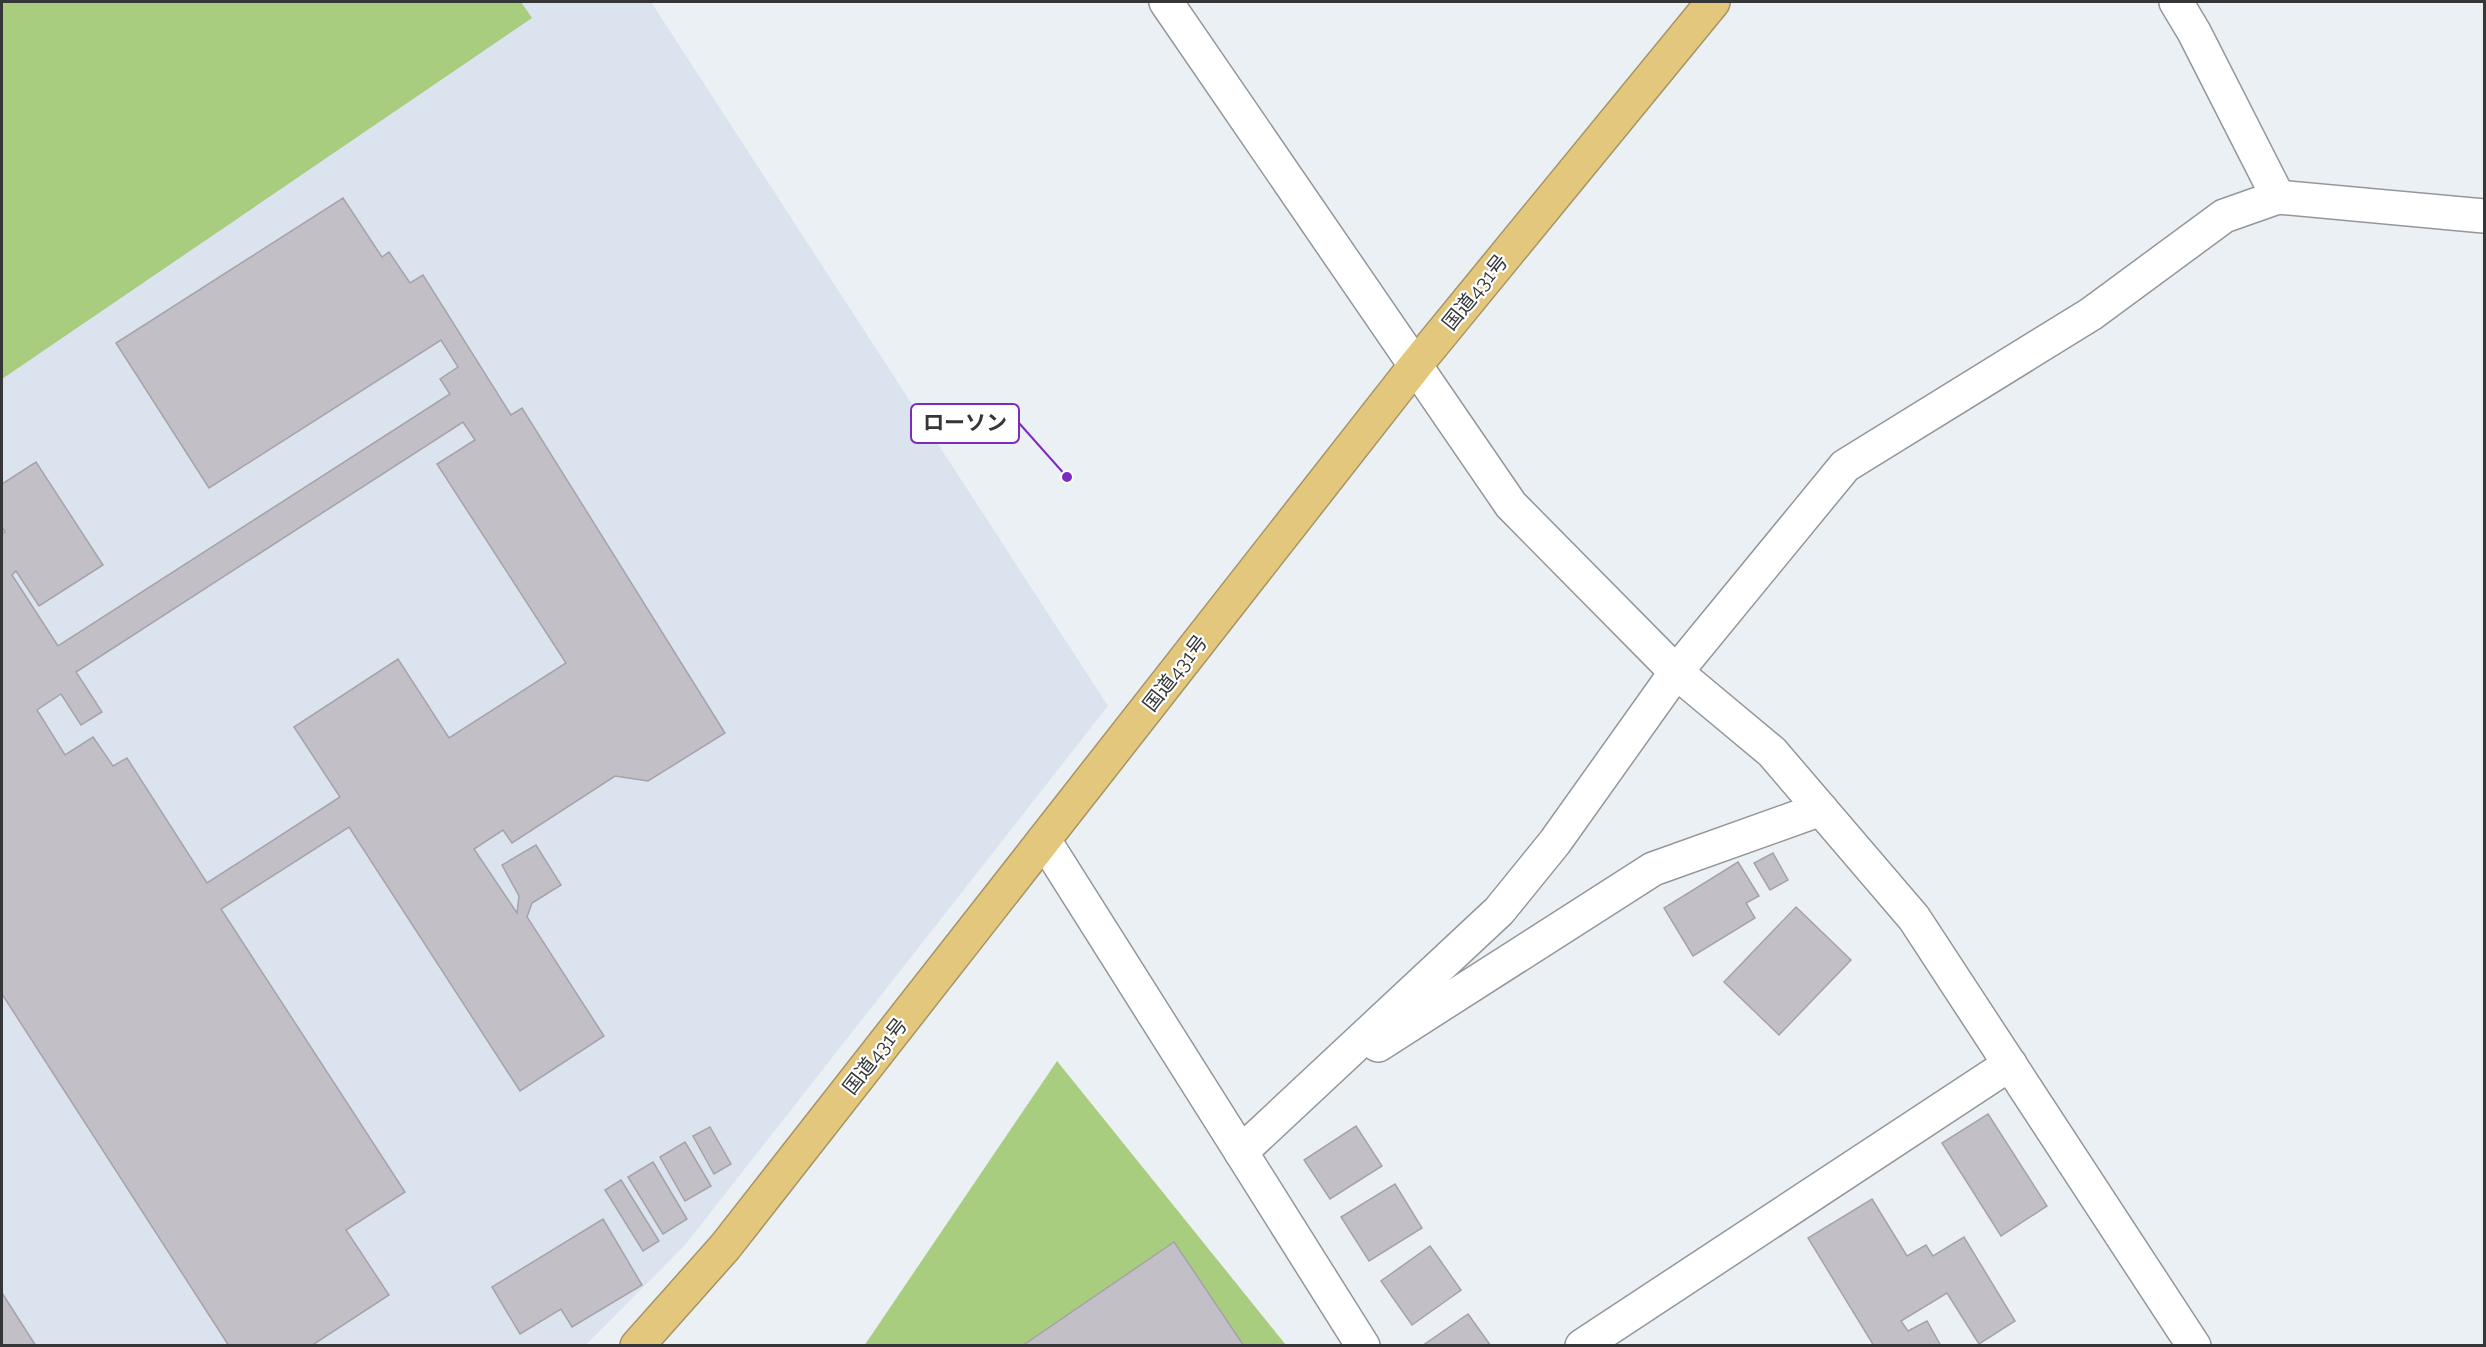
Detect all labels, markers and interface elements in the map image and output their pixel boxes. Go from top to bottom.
street label: 国道431号 [1437,249,1513,335]
callout: ローソン [911,404,1019,443]
text: ローソン [923,410,1007,435]
street label: 国道431号 [1138,630,1212,716]
street label: 国道431号 [838,1013,912,1099]

